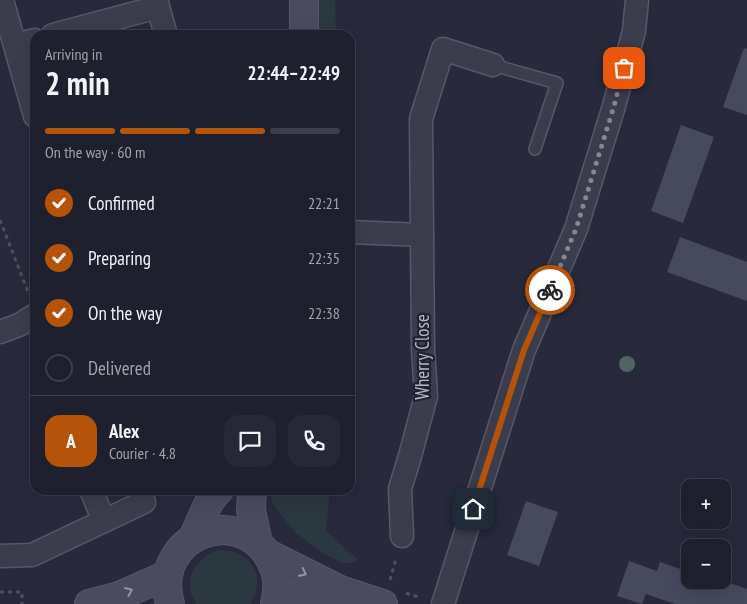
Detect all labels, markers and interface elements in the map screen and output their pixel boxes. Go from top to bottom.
text: Arriving in [45,44,102,64]
pin [603,47,645,89]
icon: bag [610,54,638,82]
text: 22:44–22:49 [247,61,340,85]
text: 2 min [45,62,110,104]
text: On the way · 60 m [45,142,145,162]
icon: check [45,189,73,217]
text: Confirmed [88,191,155,215]
text: 22:21 [308,193,340,213]
icon: check [45,244,73,272]
text: Preparing [88,246,151,270]
text: 22:35 [308,248,340,268]
courier [525,265,575,315]
icon: bike [536,276,564,304]
icon: check [45,299,73,327]
text: On the way [88,301,162,325]
text: 22:38 [308,303,340,323]
street label: Wherry Close [410,314,434,400]
text: Delivered [88,356,151,380]
button: chat [224,415,276,467]
button: phone [288,415,340,467]
text: Alex [109,419,139,443]
text: A [66,429,76,453]
text: Courier · 4.8 [109,443,176,463]
map controls [681,479,731,589]
button: + [681,479,731,529]
pin [452,488,494,530]
icon: home [459,495,487,523]
button: − [681,539,731,589]
one-way arrow [298,567,307,577]
one-way arrow [124,587,133,598]

